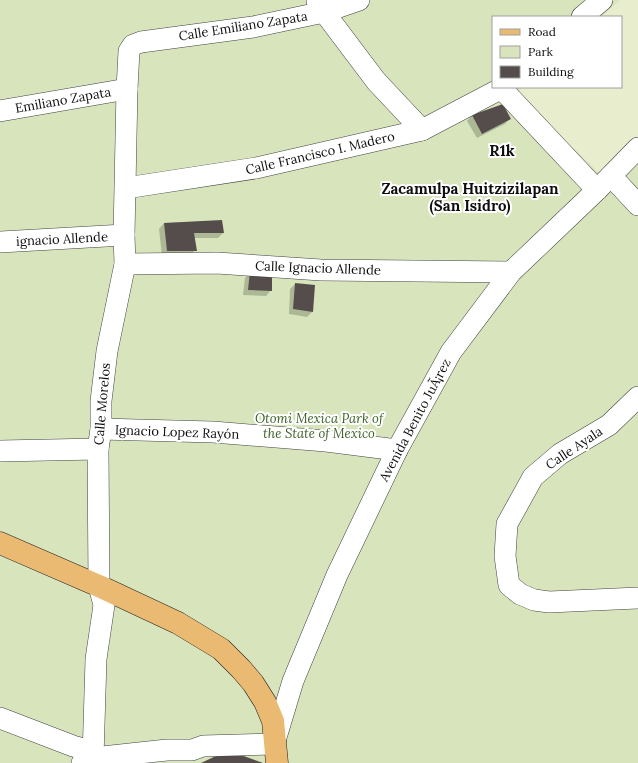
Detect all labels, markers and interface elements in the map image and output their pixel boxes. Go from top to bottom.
street label: Calle Emiliano Zapata [177,7,309,45]
legend [492,16,622,88]
text: Road [528,24,556,39]
text: Park [528,44,554,59]
text: Building [528,64,574,79]
street label: Emiliano Zapata [14,83,112,117]
street label: Calle Francisco I. Madero [244,127,397,178]
district label: R1k [489,141,515,160]
district label: Zacamulpa Huitzizilapan (San Isidro) [381,179,559,216]
street label: ignacio Allende [16,228,108,250]
street label: Calle Ignacio Allende [255,257,381,279]
street label: Avenida Benito JuÃ¡rez [375,355,455,485]
street label: Calle Morelos [90,362,114,446]
park label: Otomi Mexica Park of the State of Mexico [255,410,385,442]
street label: Ignacio Lopez Rayón [114,421,240,443]
street label: Calle Ayala [542,423,606,473]

